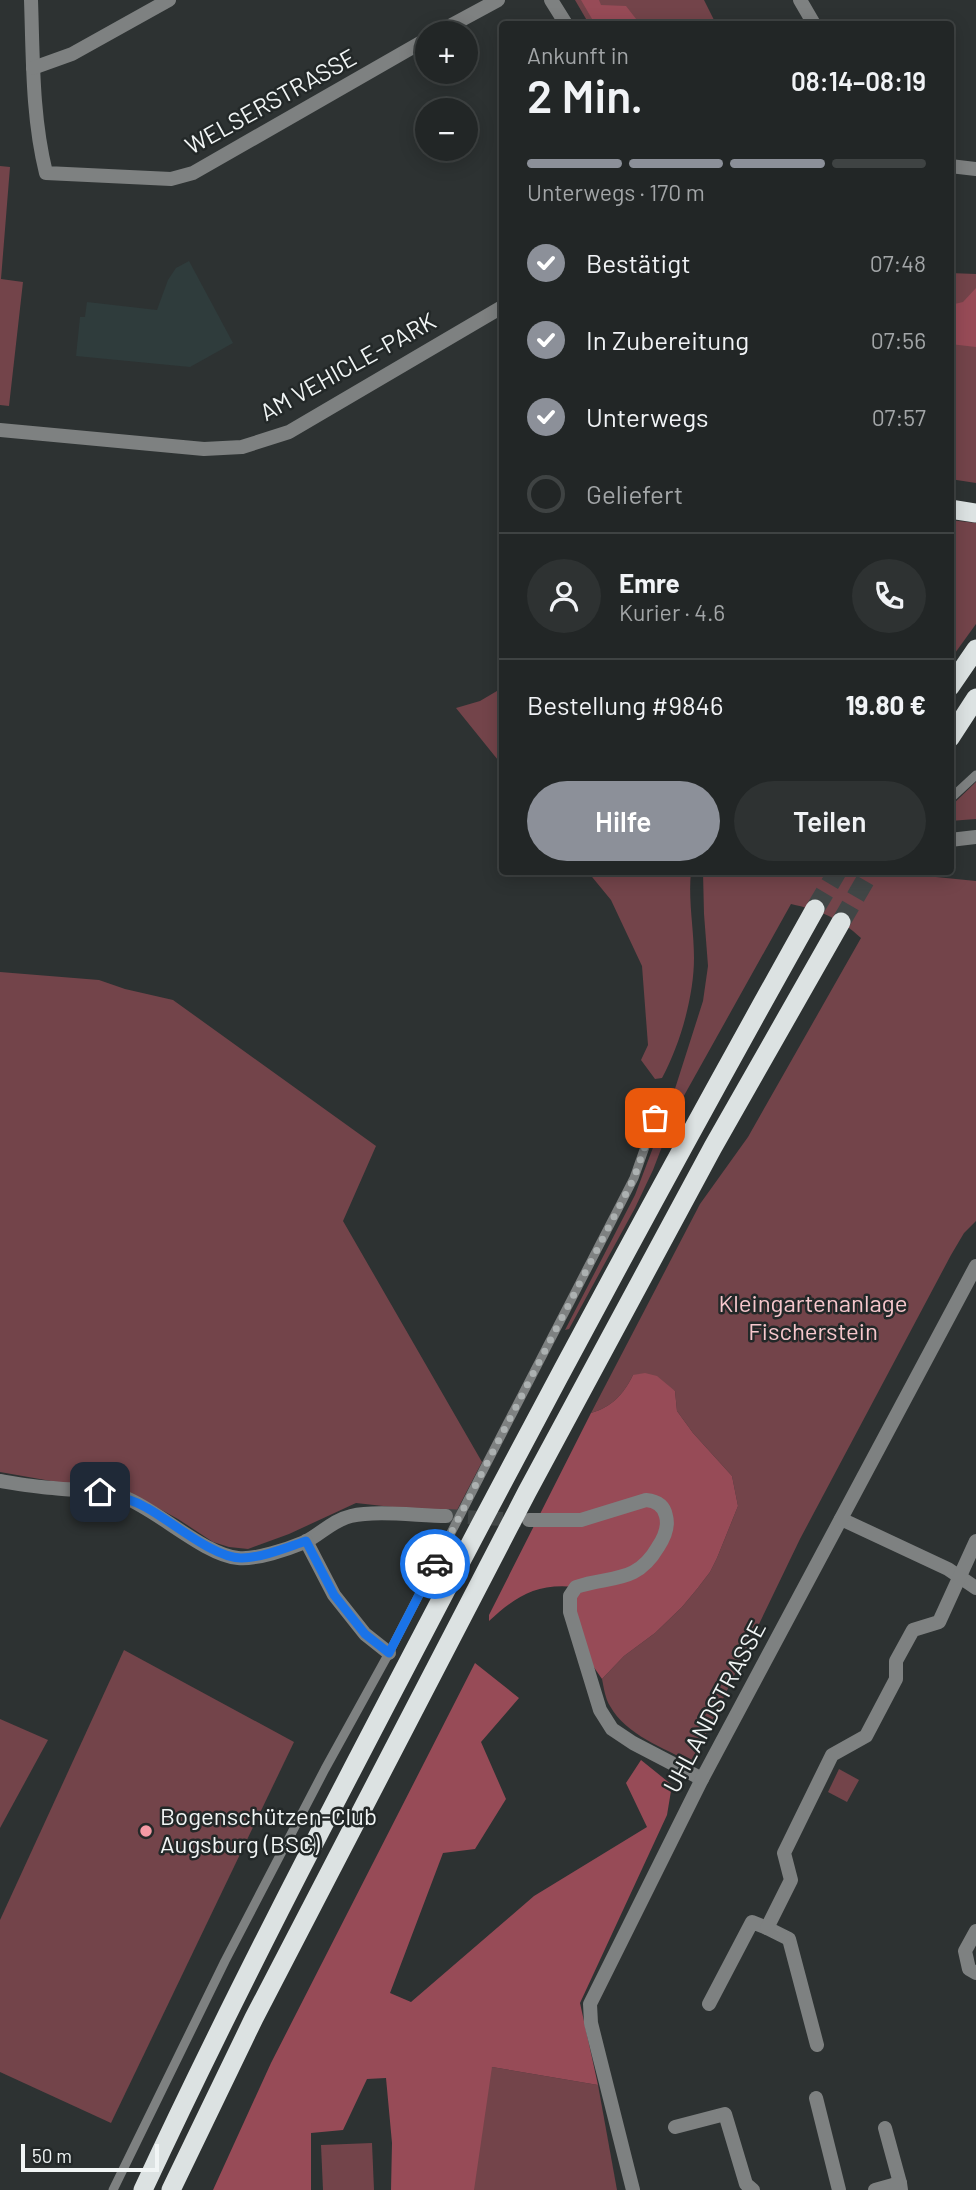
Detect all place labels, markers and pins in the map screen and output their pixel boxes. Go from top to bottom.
pin [625,1088,685,1148]
pin [70,1462,130,1522]
place label: Bogenschützen-Club Augsburg (BSC) [160,1801,377,1858]
marker: Bogenschützen-Club Augsburg (BSC) [138,1823,154,1839]

